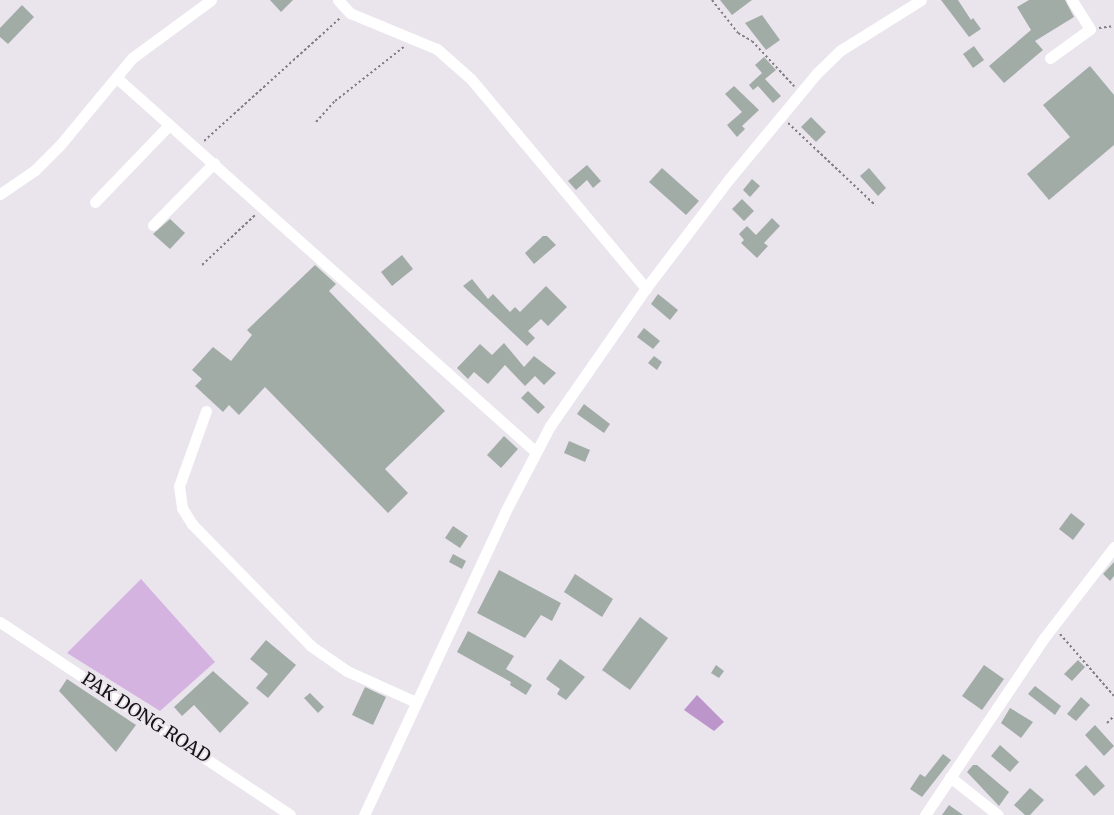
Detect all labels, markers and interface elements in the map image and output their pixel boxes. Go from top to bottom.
street label: PAK DONG ROAD [77,668,215,768]

